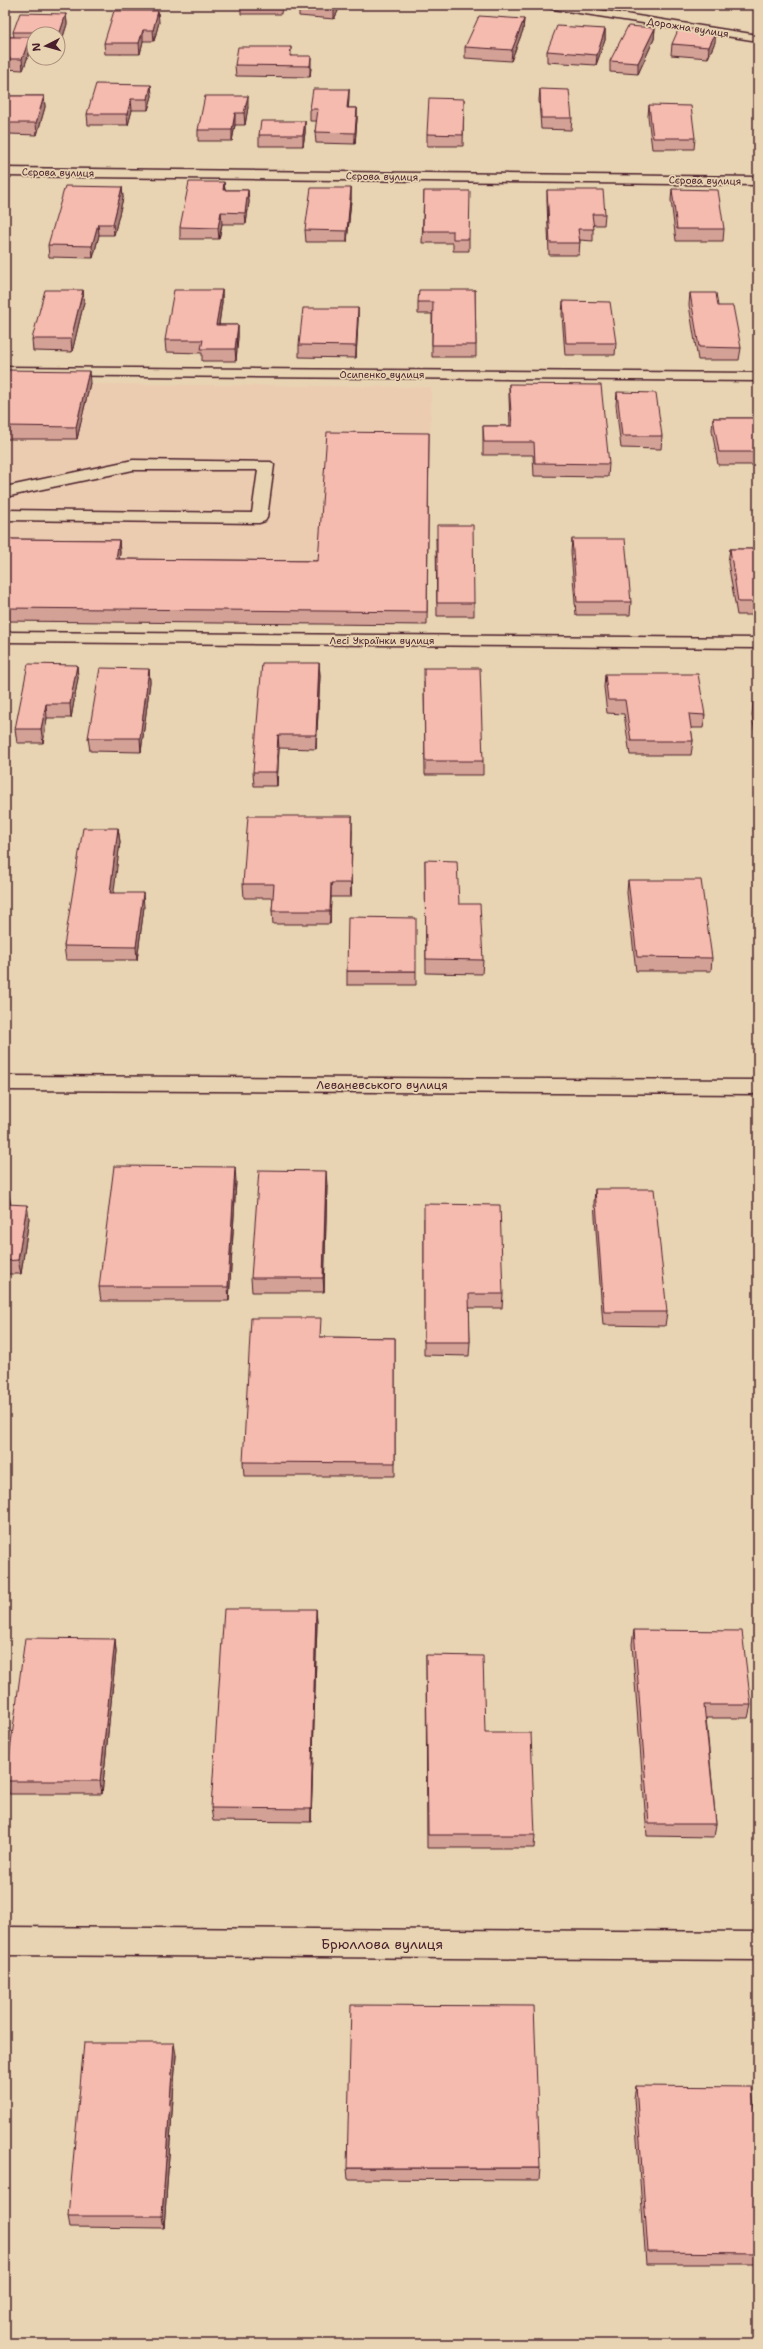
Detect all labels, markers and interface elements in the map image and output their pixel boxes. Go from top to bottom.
street label: Дорожна вулиця [646,15,730,40]
north arrow [26,26,66,66]
text: N [29,42,44,52]
street label: Сєрова вулиця [22,165,94,180]
street label: Сєрова вулиця [346,169,418,184]
street label: Сєрова вулиця [669,173,741,188]
street label: Осипенко вулиця [339,368,425,381]
street label: Лесі Українки вулиця [330,634,434,647]
street label: Леваневського вулиця [316,1077,448,1093]
street label: Брюллова вулиця [321,1935,443,1953]

